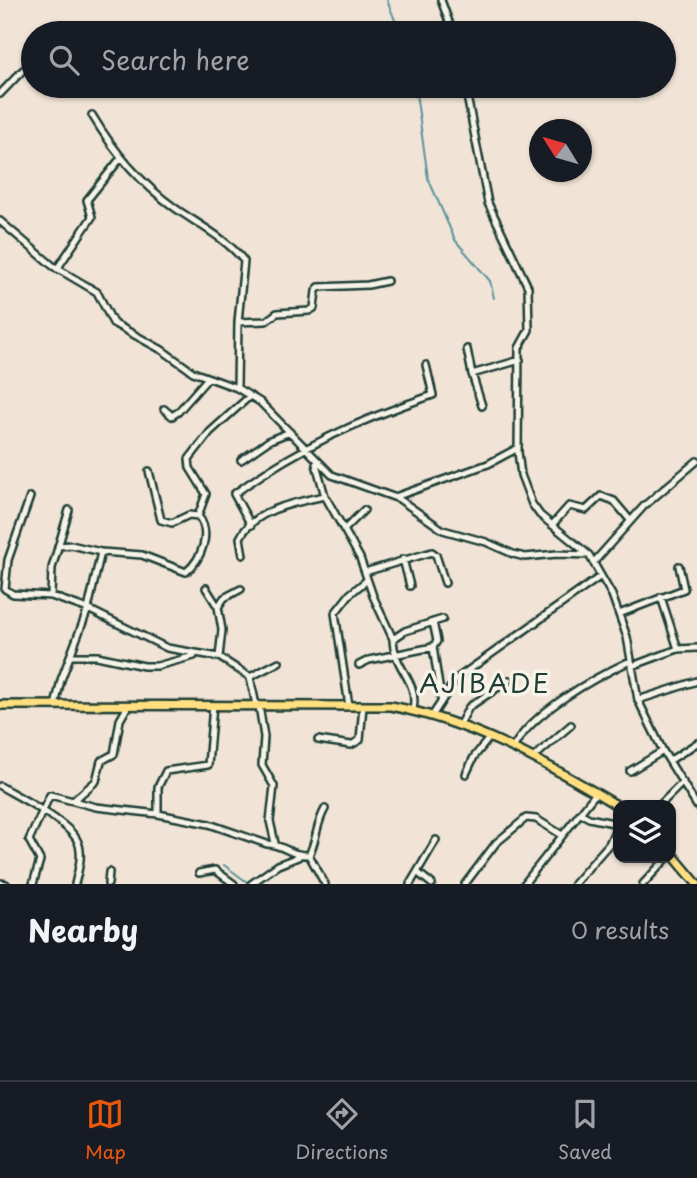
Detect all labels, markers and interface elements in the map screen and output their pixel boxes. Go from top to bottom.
search box [21,21,676,98]
text: Search here [101,40,250,79]
icon: search [45,41,83,79]
north arrow [529,119,592,182]
district label: AJIBADE [419,663,551,702]
map controls [613,800,676,863]
button: layers [613,800,676,863]
text: Nearby [28,907,138,952]
text: 0 results [571,912,669,947]
tab: Map [85,1095,126,1165]
tab: Directions [296,1095,388,1165]
tab: Saved [558,1095,612,1165]

